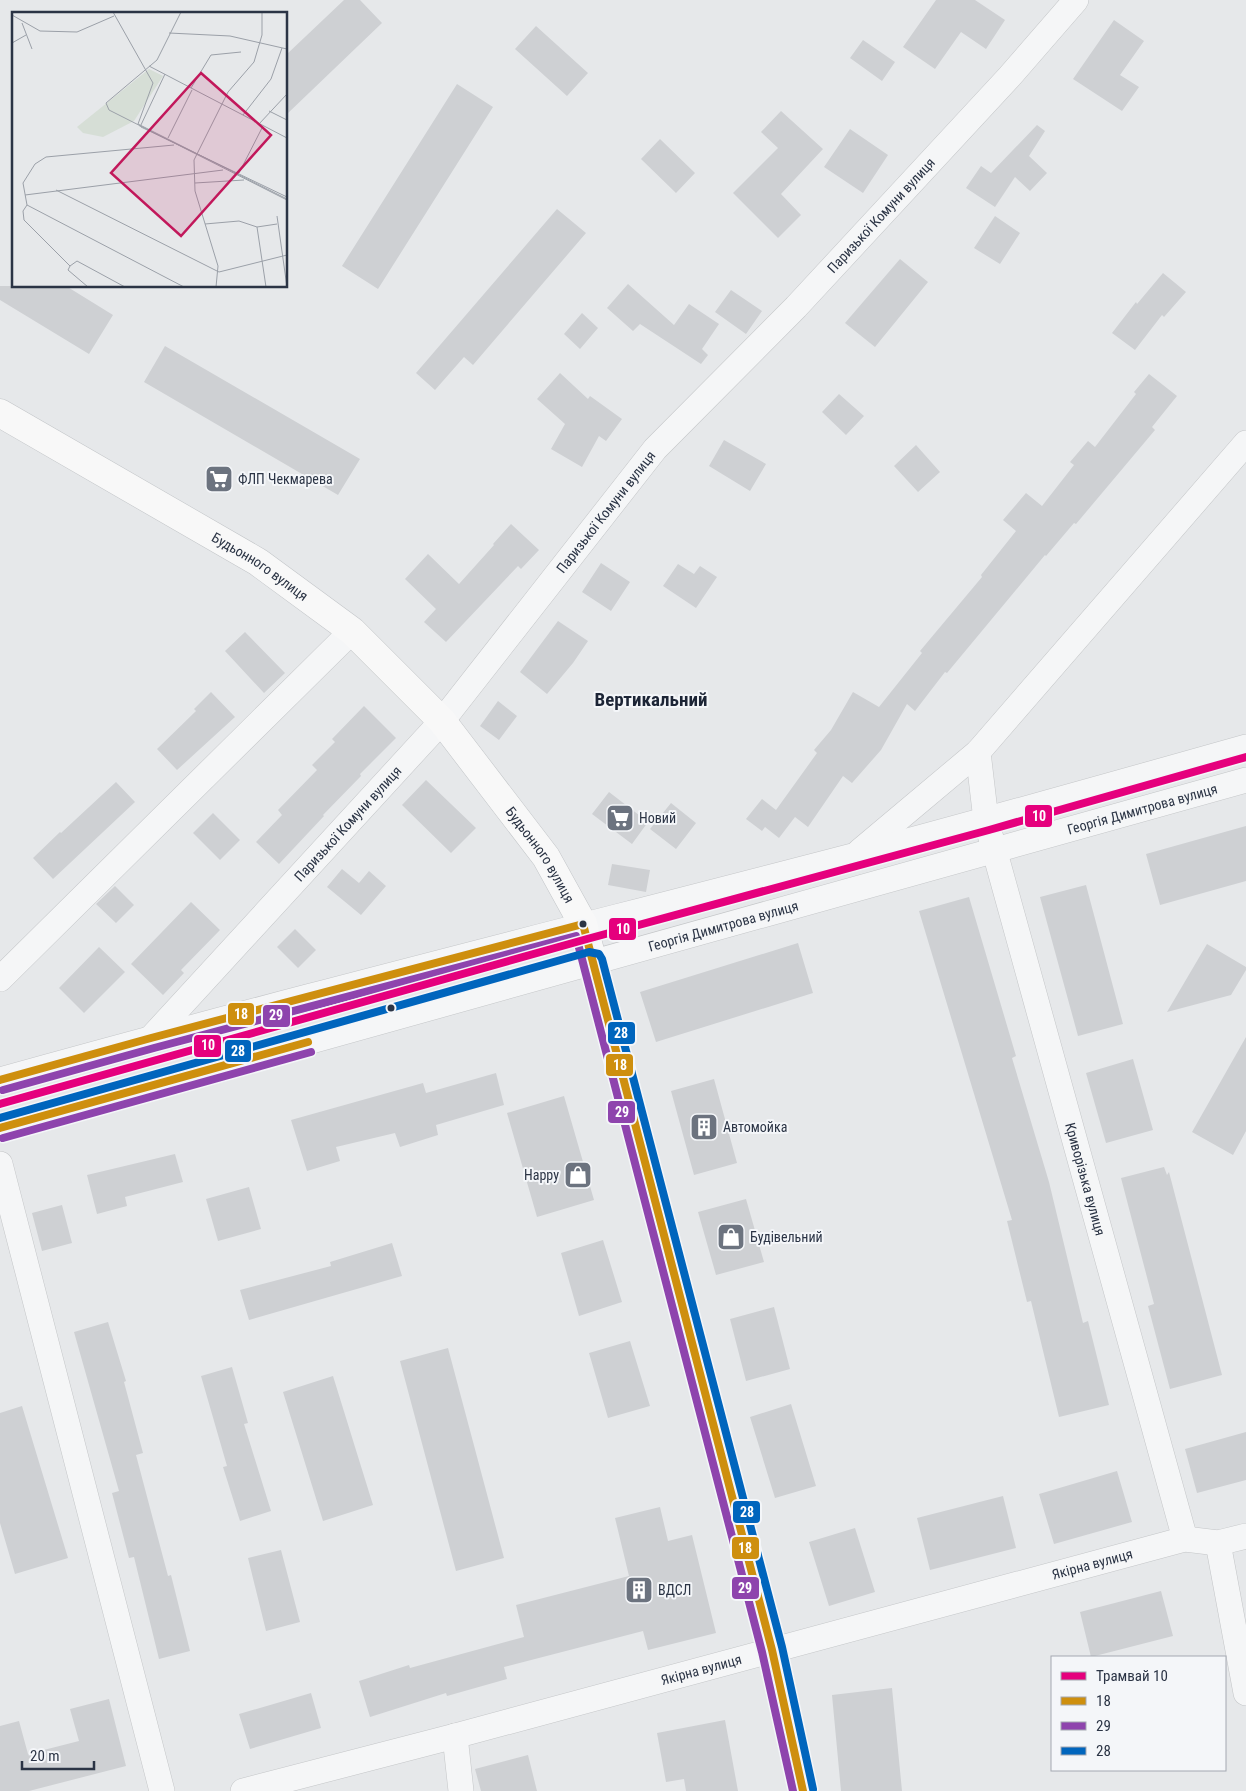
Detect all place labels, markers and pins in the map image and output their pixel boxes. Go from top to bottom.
supermarket icon: ФЛП Чекмарева [204,464,234,494]
place label: ФЛП Чекмарева [238,471,333,487]
supermarket icon: Новий [605,803,635,833]
place label: Новий [639,810,676,826]
unlabelled marker [578,919,588,929]
unlabelled marker [386,1003,396,1013]
building icon: Автомойка [689,1112,719,1142]
place label: Автомойка [723,1119,787,1135]
shop icon: Happy [563,1160,593,1190]
place label: Happy [524,1167,559,1183]
shop icon: Будівельний [716,1222,746,1252]
place label: Будівельний [750,1229,823,1245]
building icon: ВДСЛ [624,1575,654,1605]
place label: ВДСЛ [658,1582,691,1598]

